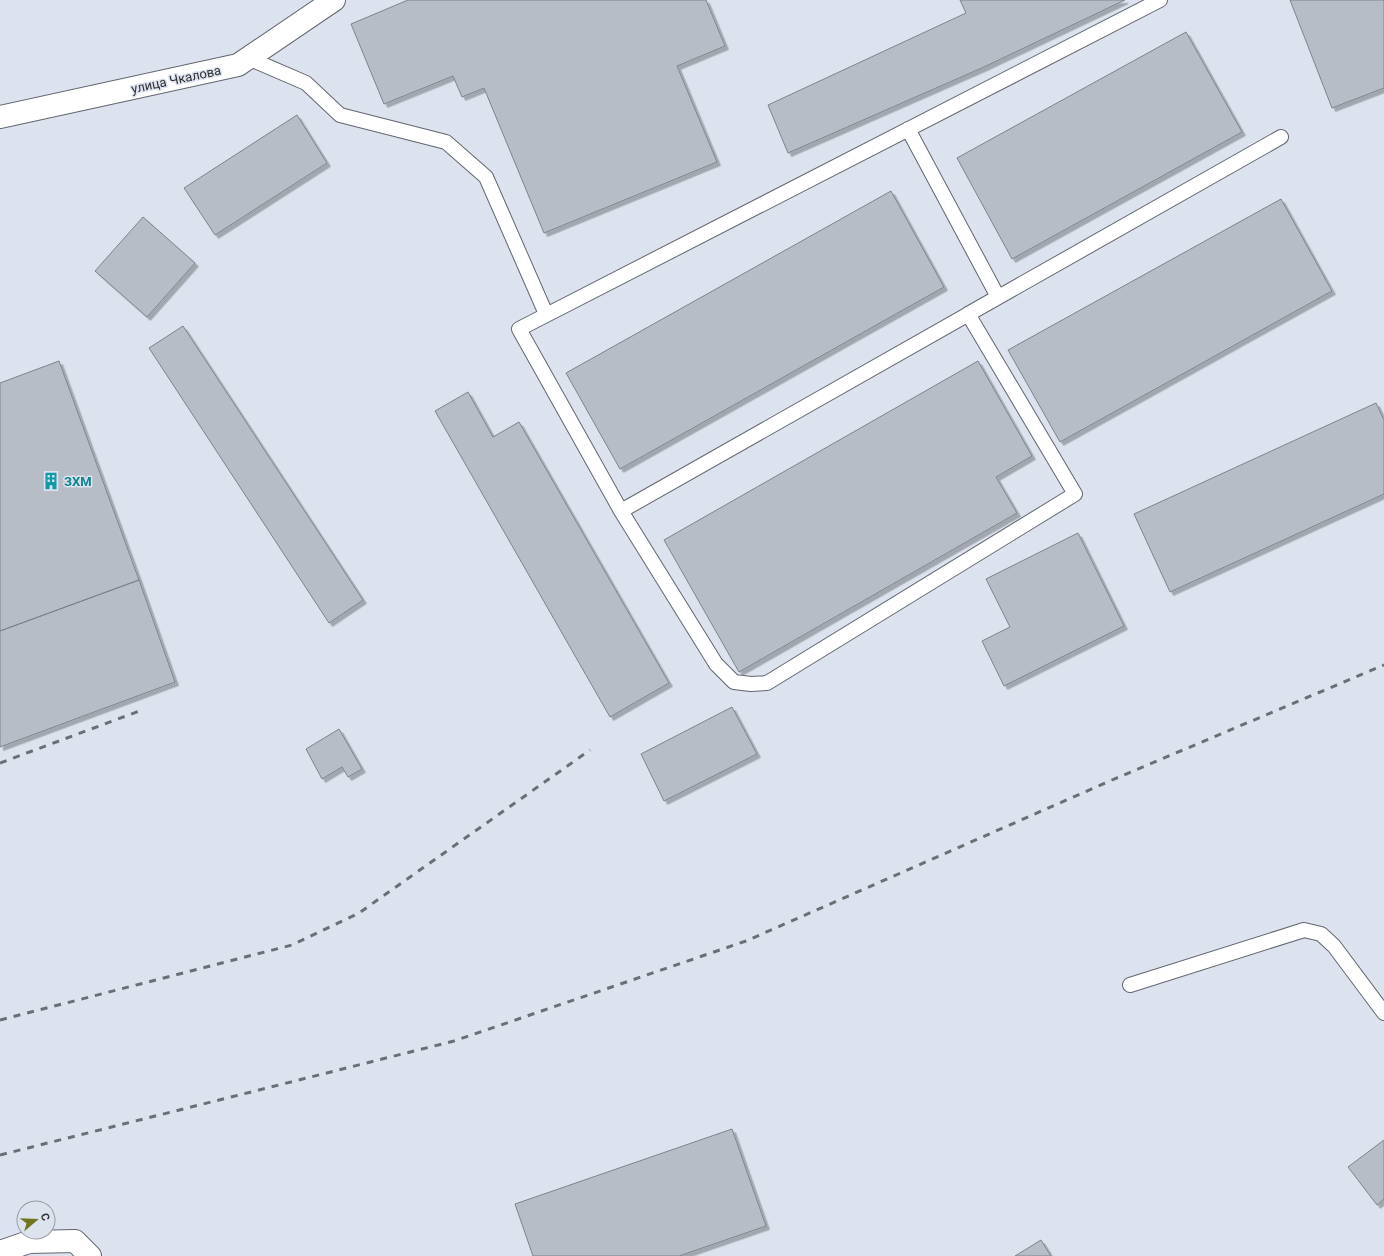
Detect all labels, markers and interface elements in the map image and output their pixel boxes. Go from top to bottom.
street label: улица Чкалова [130,63,222,96]
building icon: ЗХМ [41,471,61,491]
place label: ЗХМ [64,474,92,489]
north arrow [16,1200,56,1240]
text: С [38,1211,52,1222]

